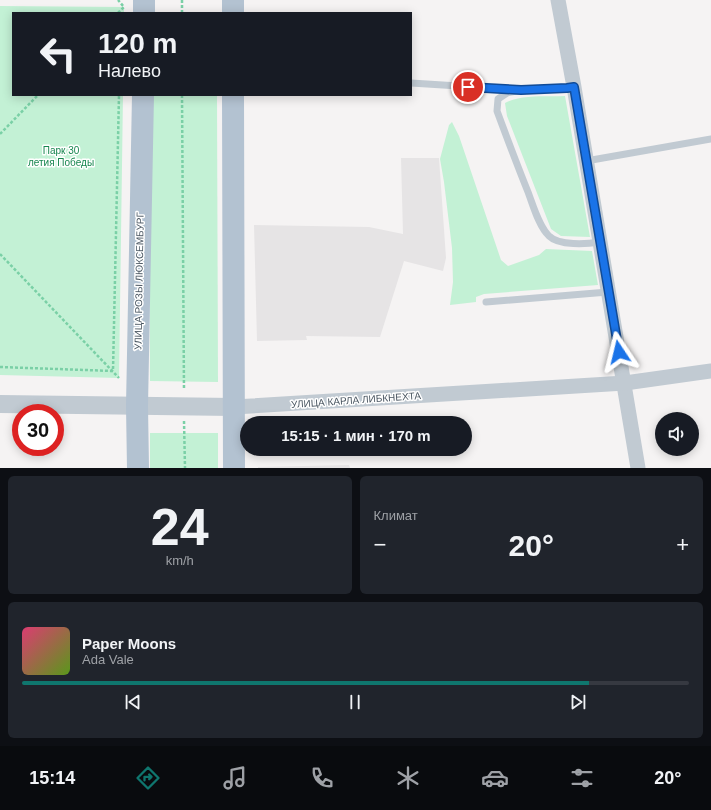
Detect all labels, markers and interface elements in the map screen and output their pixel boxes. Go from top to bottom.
icon: left [32,28,84,80]
text: 120 m [98,28,177,59]
text: Налево [98,61,161,81]
pin [451,70,485,104]
icon: arrive [457,76,479,98]
park label: Парк 30 летия Победы [28,145,94,168]
street label: УЛИЦА РОЗЫ ЛЮКСЕМБУРГ [132,211,146,350]
position arrow [598,331,640,373]
street label: УЛИЦА КАРЛА ЛИБКНЕХТА [291,390,422,410]
speed limit sign: 30 [12,404,64,456]
map controls [655,412,699,456]
button: sound [655,412,699,456]
text: 15:15 · 1 мин · 170 m [281,427,431,444]
text: 24 [151,498,209,556]
text: Климат [374,508,418,523]
text: 20° [509,529,554,562]
text: − [374,532,386,557]
text: + [676,532,689,557]
text: km/h [166,553,194,568]
text: Paper Moons [82,635,176,652]
text: Ada Vale [82,652,134,667]
icon: previous [122,691,144,713]
icon: pause [344,691,366,713]
icon: next [567,691,589,713]
icon: directions [134,764,162,792]
icon: music [221,764,249,792]
icon: phone [308,764,336,792]
icon: climate [394,764,422,792]
icon: car [481,764,509,792]
icon: filters [568,764,596,792]
text: 15:14 [29,768,75,788]
text: 20° [654,768,682,788]

